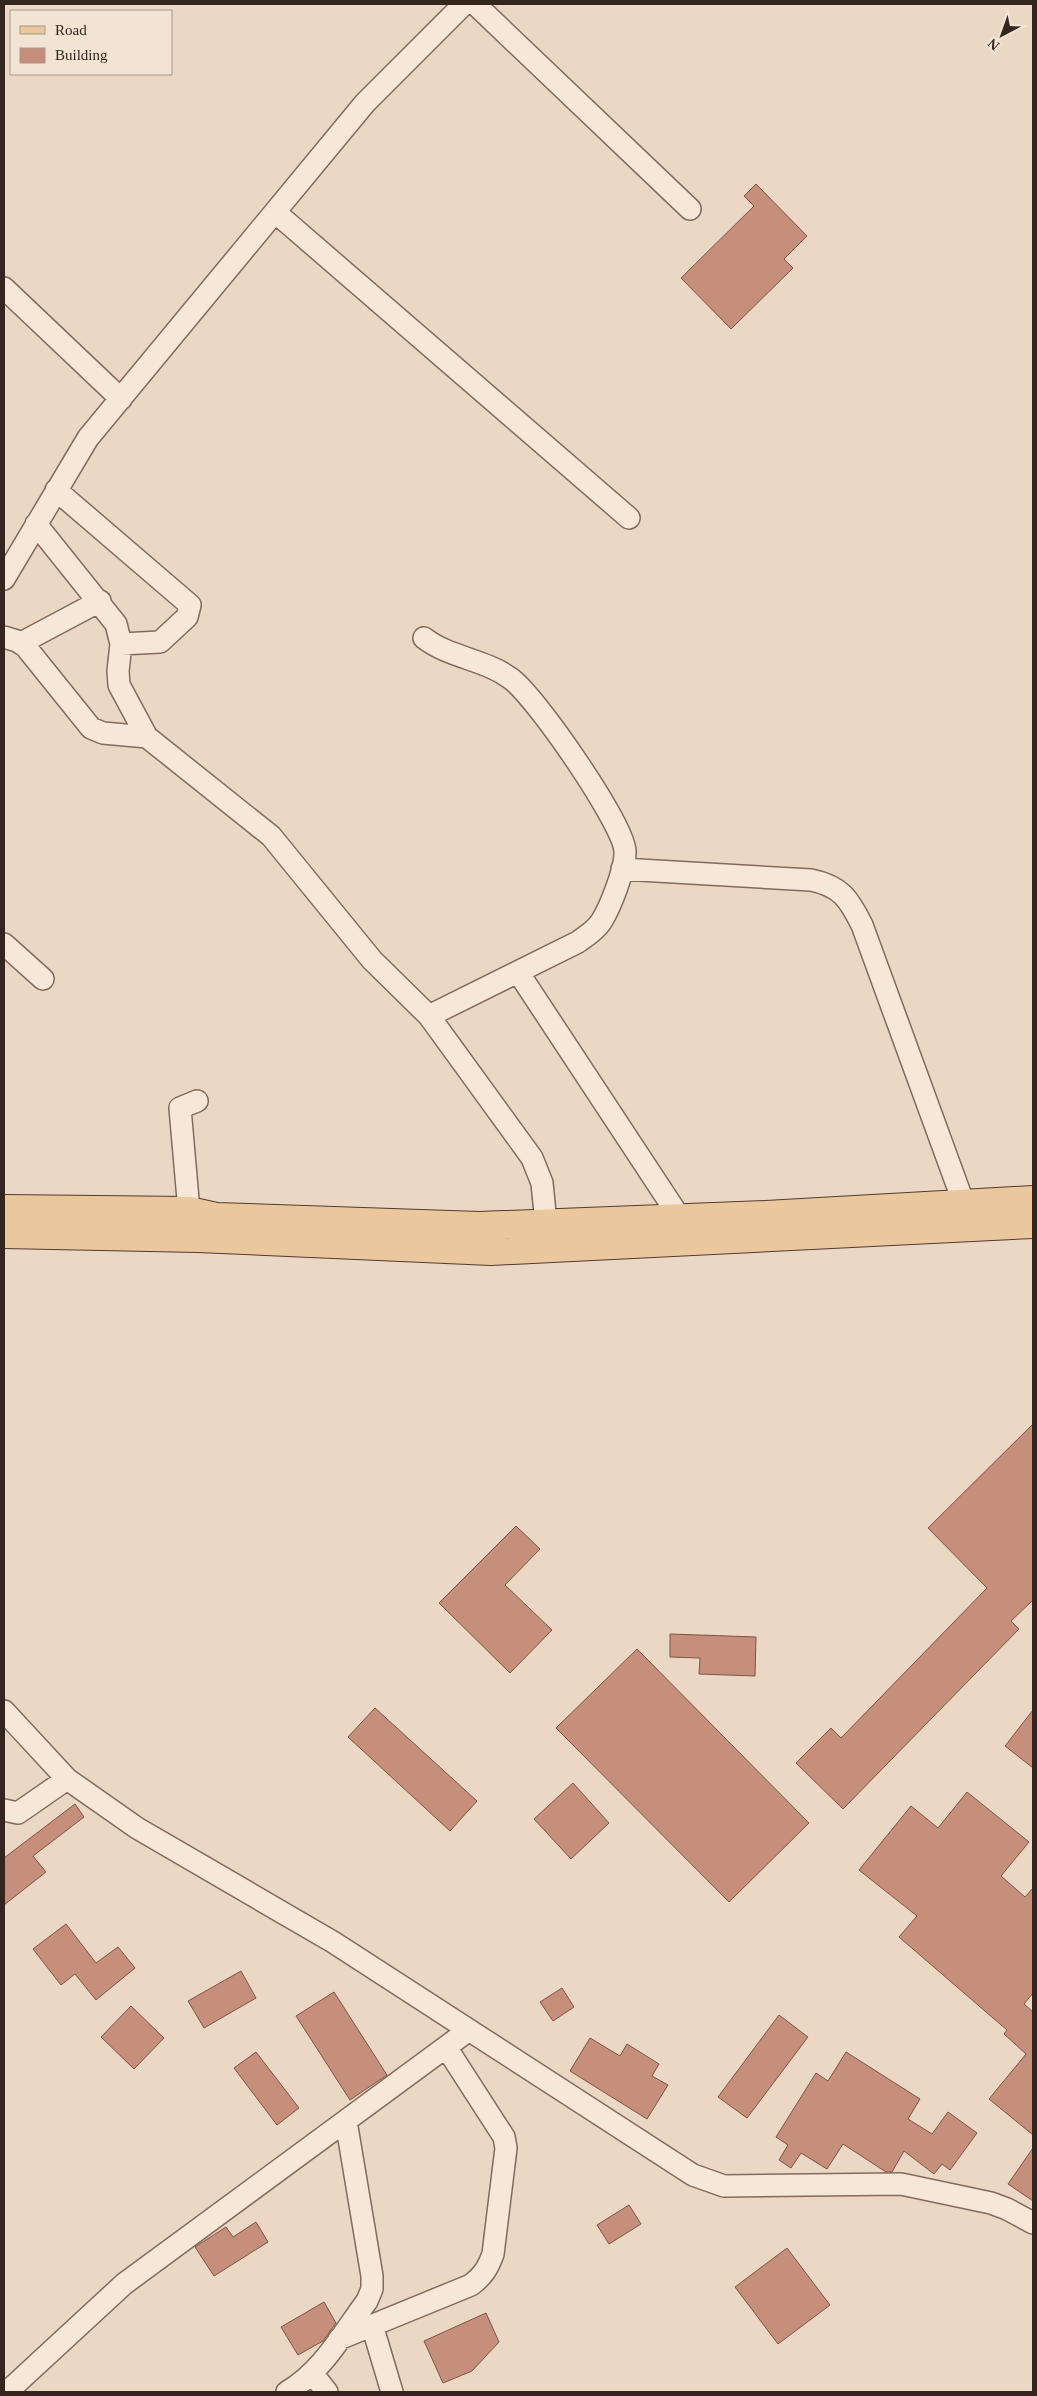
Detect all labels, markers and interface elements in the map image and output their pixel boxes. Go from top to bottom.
legend [10,10,172,75]
north arrow [977,10,1027,60]
text: Road [55,22,87,38]
text: N [985,35,1003,53]
text: Building [55,47,108,63]

